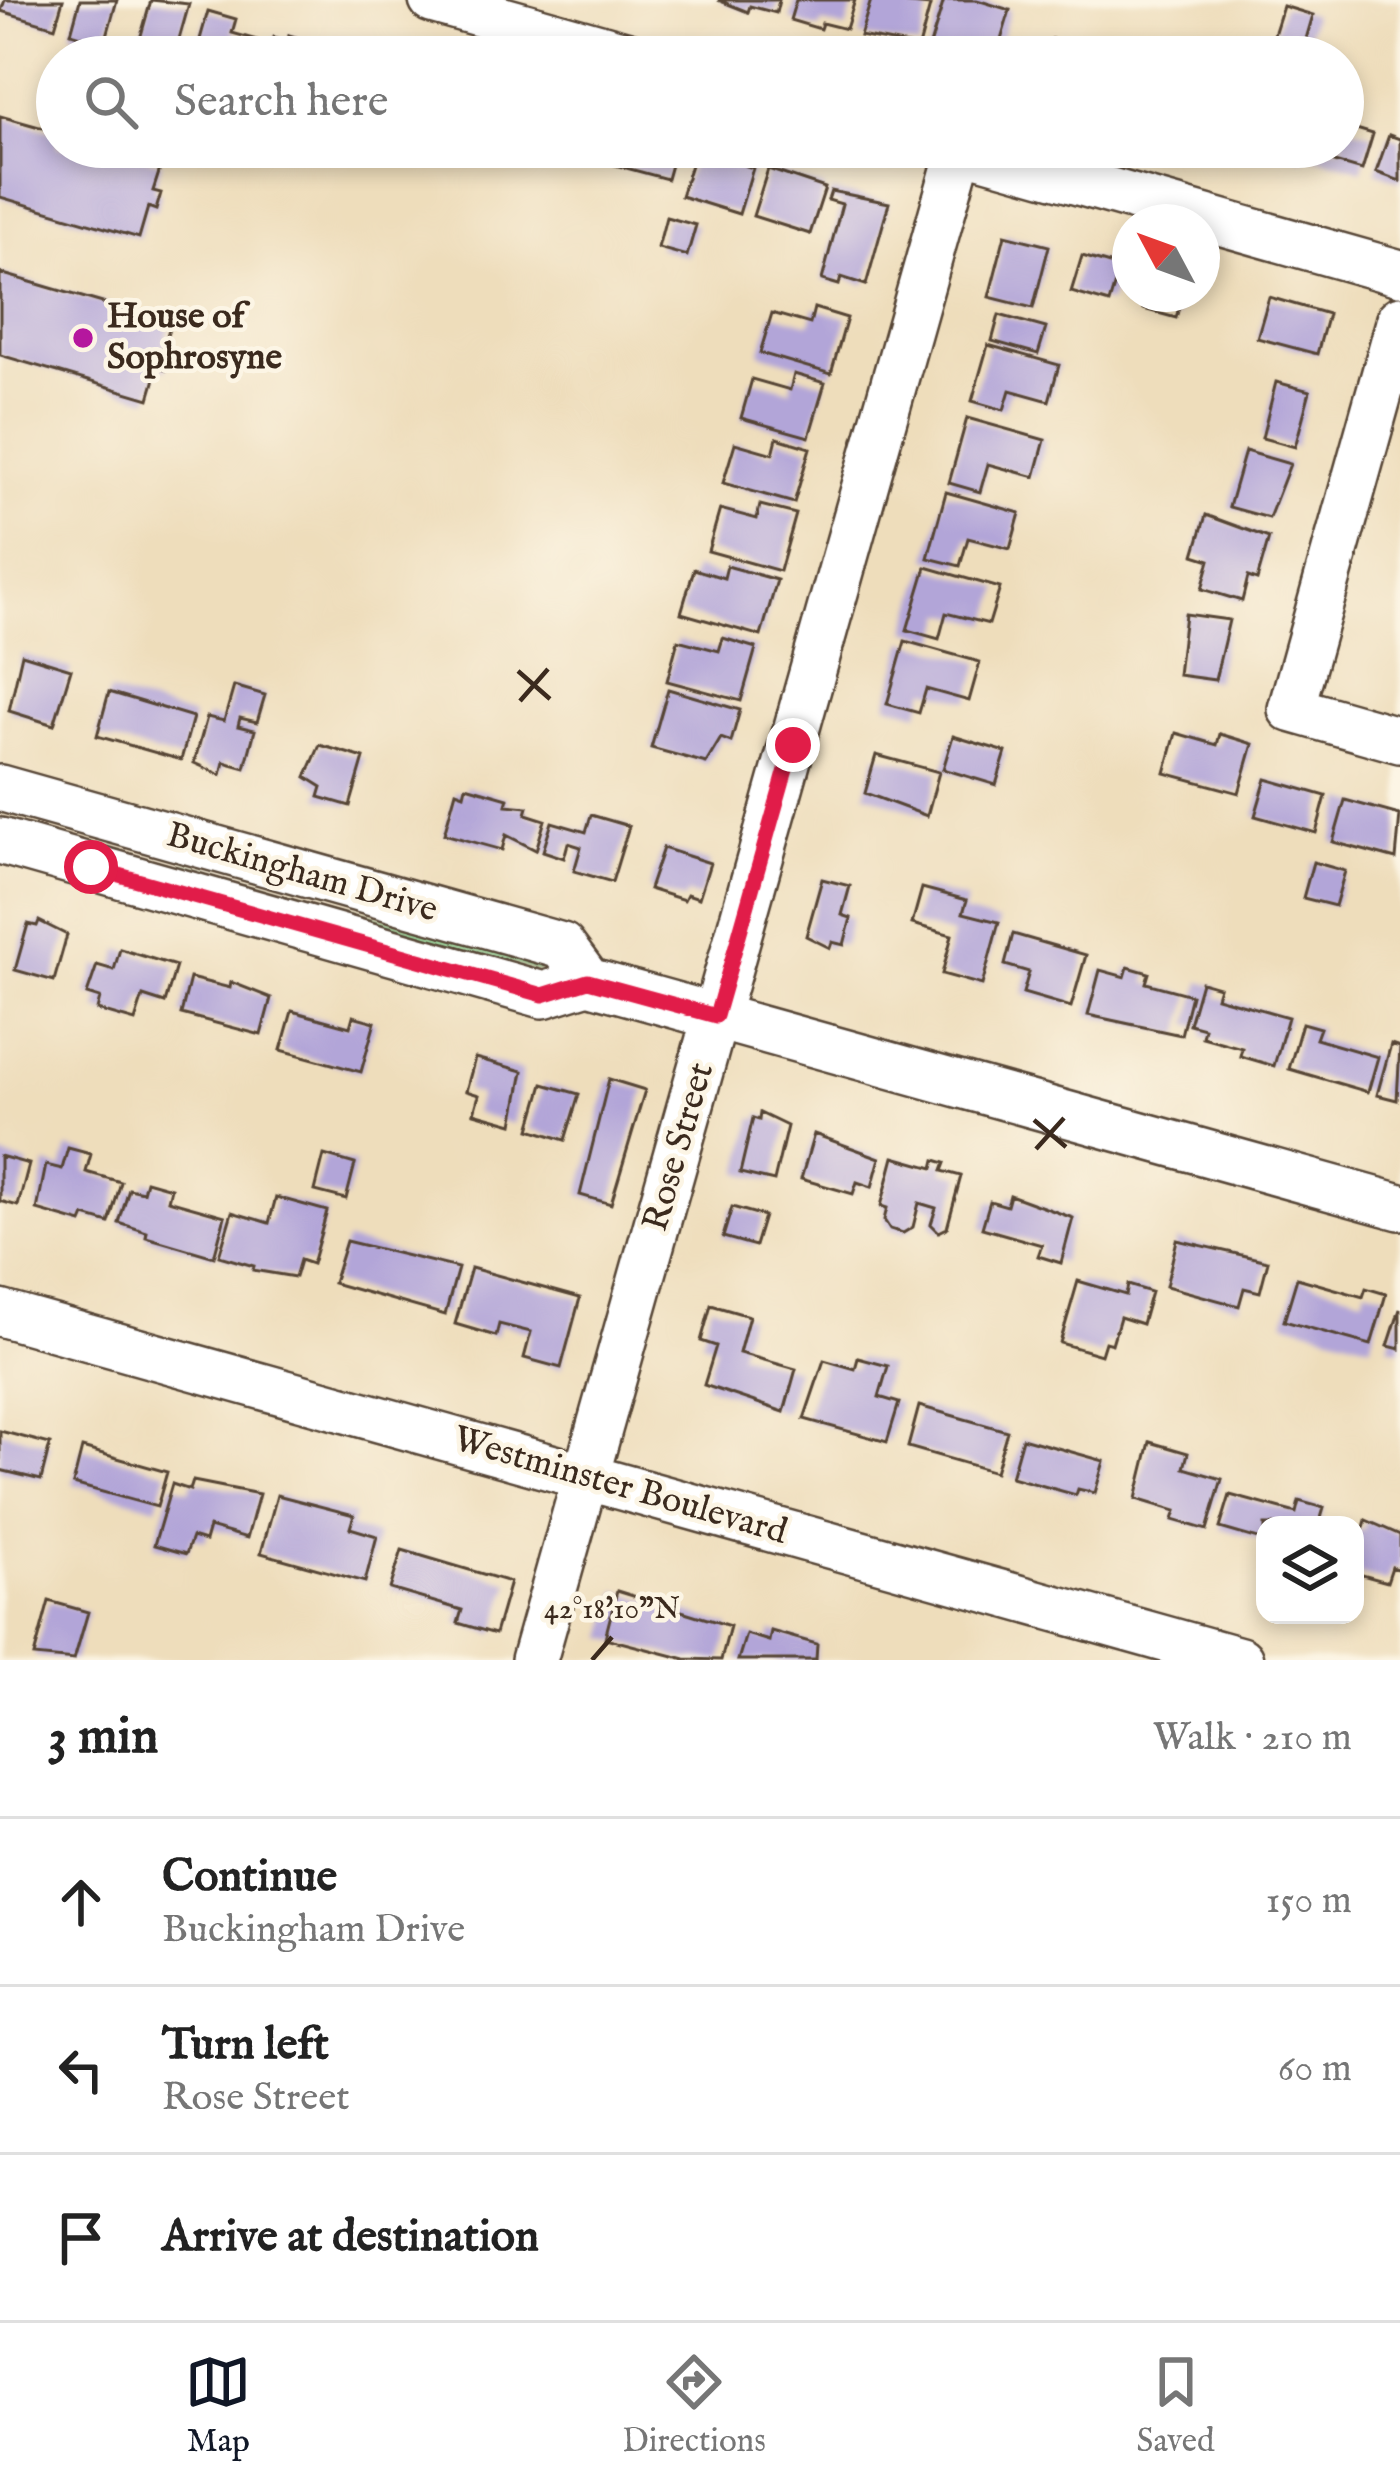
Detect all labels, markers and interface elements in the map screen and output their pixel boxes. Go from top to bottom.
search box [36,36,1364,168]
icon: search [78,69,144,135]
text: Search here [174,74,388,131]
north arrow [1112,204,1220,312]
place label: House of Sophrosyne [107,294,283,381]
marker: House of Sophrosyne [70,325,96,351]
route end [766,718,820,772]
street label: Buckingham Drive [161,812,443,934]
route start [64,840,118,894]
street label: Rose Street [633,1057,725,1237]
street label: Westminster Boulevard [448,1416,793,1556]
map controls [1256,1516,1364,1624]
button: layers [1256,1516,1364,1624]
text: 42°18'10"N [544,1591,680,1629]
text: 3 min [48,1706,158,1771]
text: Walk · 210 m [1153,1714,1352,1763]
text: Continue [162,1849,337,1906]
icon: ahead [48,1869,114,1935]
text: 150 m [1266,1877,1352,1926]
text: Buckingham Drive [162,1906,465,1955]
text: Turn left [162,2017,329,2074]
icon: left [48,2037,114,2103]
text: 60 m [1278,2045,1352,2094]
text: Rose Street [162,2074,350,2123]
icon: arrive [48,2205,114,2271]
text: Arrive at destination [162,2209,539,2266]
tab: Map [185,2349,251,2463]
tab: Directions [622,2349,766,2463]
tab: Saved [1137,2349,1215,2463]

